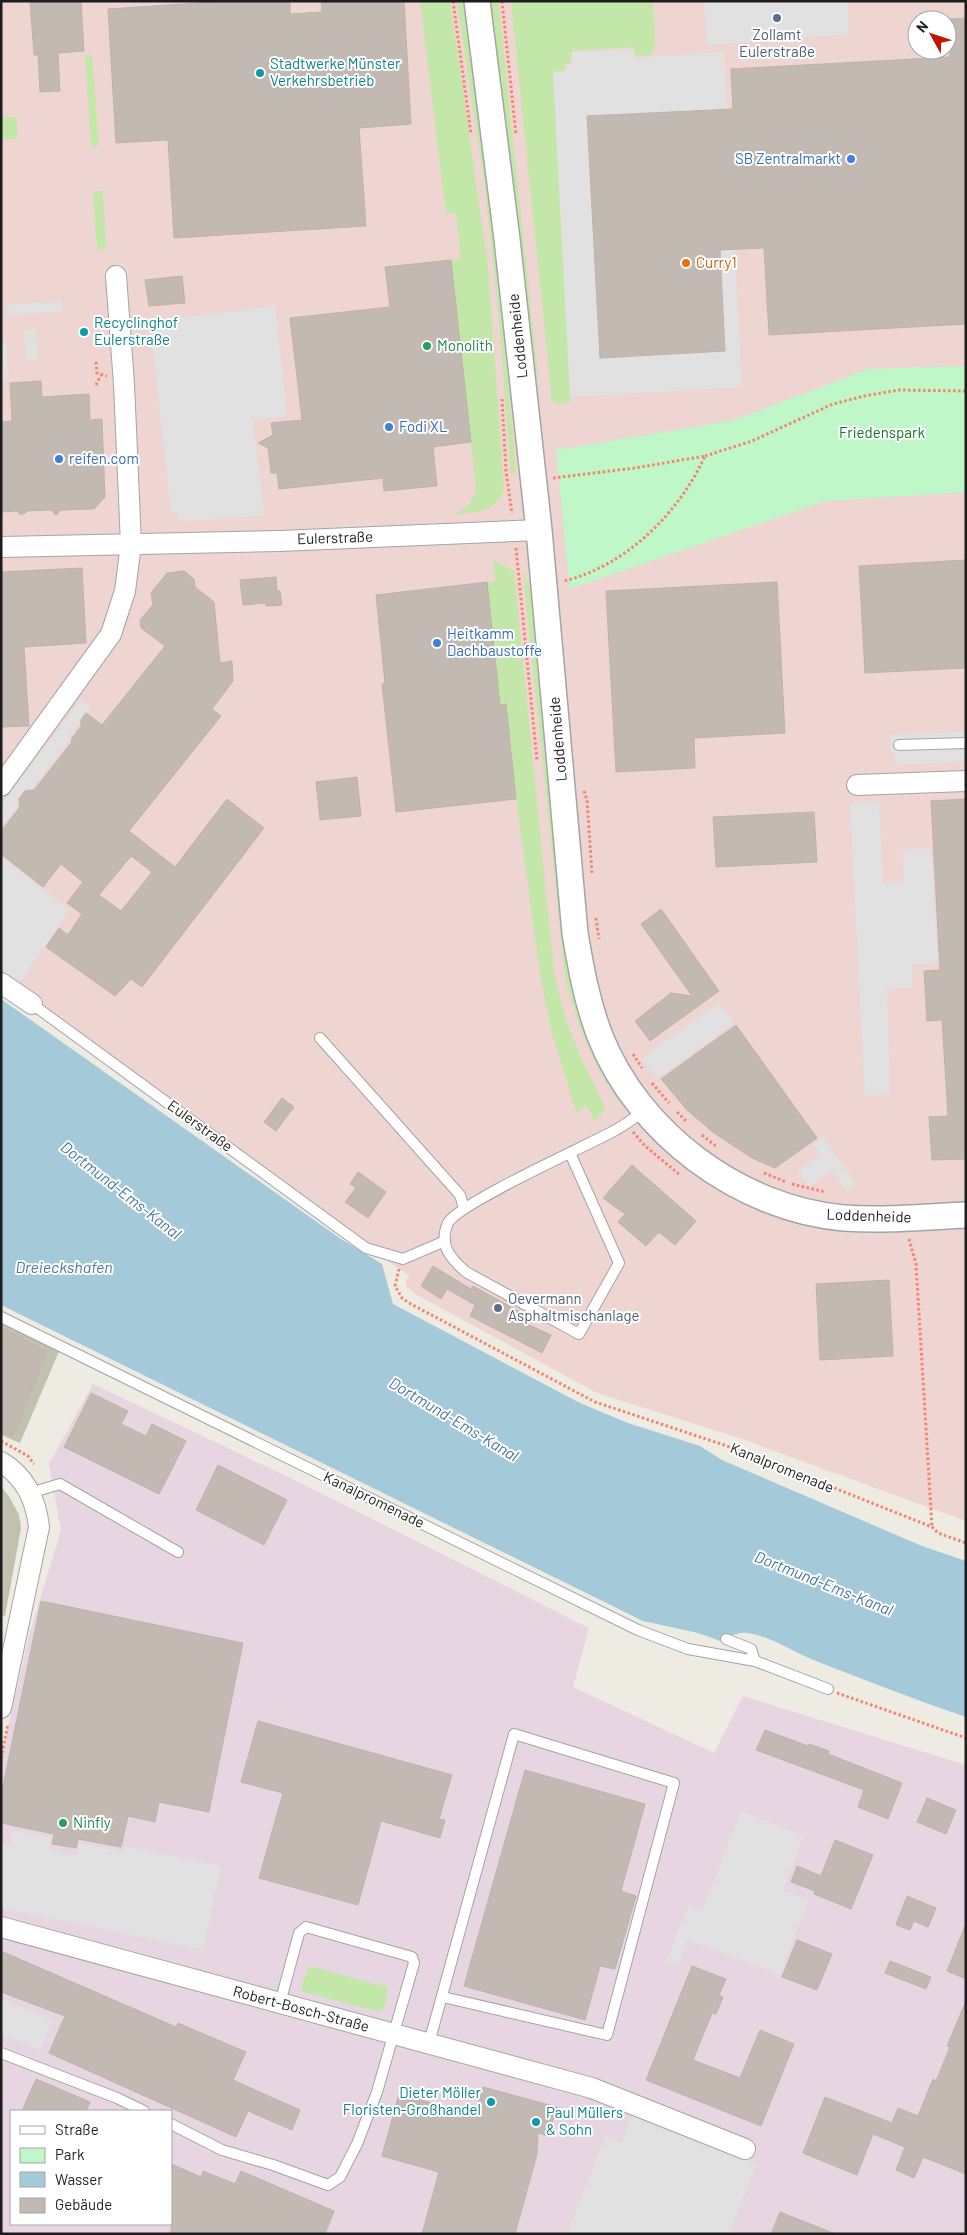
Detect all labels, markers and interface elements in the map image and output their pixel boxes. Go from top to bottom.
north arrow [907,10,957,60]
marker: Zollamt Eulerstraße [771,12,783,24]
text: N [912,17,931,35]
place label: Zollamt Eulerstraße [739,25,815,60]
place label: Stadtwerke Münster Verkehrsbetrieb [270,54,401,89]
marker: Stadtwerke Münster Verkehrsbetrieb [254,67,266,79]
place label: SB Zentralmarkt [735,149,841,167]
marker: SB Zentralmarkt [845,153,857,165]
place label: Curry1 [696,253,737,271]
marker: Curry1 [680,257,692,269]
street label: Loddenheide [504,293,530,379]
place label: Recyclinghof Eulerstraße [94,313,178,348]
marker: Recyclinghof Eulerstraße [78,326,90,338]
place label: Monolith [437,336,493,354]
marker: Monolith [421,340,433,352]
place label: Fodi XL [399,417,447,435]
marker: Fodi XL [383,421,395,433]
park label: Friedenspark [839,423,925,441]
place label: reifen.com [69,449,139,467]
marker: reifen.com [53,453,65,465]
street label: Eulerstraße [297,527,373,547]
place label: Heitkamm Dachbaustoffe [447,624,542,659]
marker: Heitkamm Dachbaustoffe [431,637,443,649]
street label: Loddenheide [544,696,570,782]
street label: Eulerstraße [165,1096,237,1155]
water label: Dortmund-Ems-Kanal [57,1137,186,1243]
street label: Loddenheide [826,1205,912,1225]
water label: Dreieckshafen [15,1257,113,1276]
place label: Oevermann Asphaltmischanlage [508,1289,639,1324]
marker: Oevermann Asphaltmischanlage [492,1302,504,1314]
water label: Dortmund-Ems-Kanal [386,1372,523,1465]
street label: Kanalpromenade [728,1438,837,1496]
street label: Kanalpromenade [321,1467,428,1531]
water label: Dortmund-Ems-Kanal [752,1546,897,1619]
place label: Ninfly [73,1813,111,1831]
marker: Ninfly [57,1817,69,1829]
street label: Robert-Bosch-Straße [231,1981,371,2035]
place label: Dieter Möller Floristen-Großhandel [343,2083,482,2118]
marker: Dieter Möller Floristen-Großhandel [485,2096,497,2108]
place label: Paul Müllers & Sohn [546,2103,623,2138]
legend [10,2110,172,2225]
marker: Paul Müllers & Sohn [530,2116,542,2128]
text: Straße [55,2120,99,2138]
text: Park [55,2145,85,2163]
text: Wasser [55,2170,103,2188]
text: Gebäude [55,2195,112,2213]

